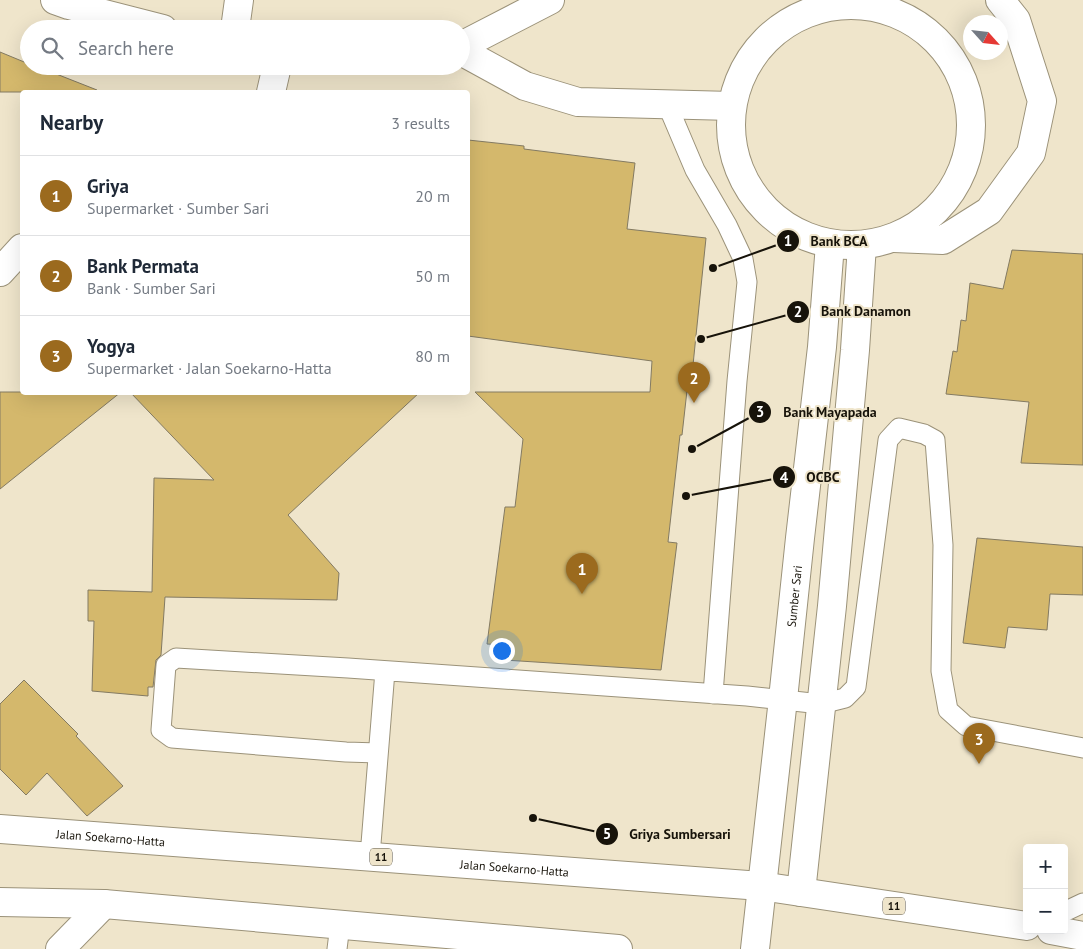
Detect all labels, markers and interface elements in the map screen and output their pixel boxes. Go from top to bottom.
north arrow [963,15,1008,60]
search box [20,20,470,75]
icon: search [38,34,66,62]
text: Search here [78,36,174,60]
text: Nearby [40,109,103,136]
text: 3 results [391,113,450,133]
text: Griya [87,174,129,198]
text: 1 [51,186,61,206]
text: 20 m [415,186,450,206]
text: Supermarket · Sumber Sari [87,198,269,218]
callout: Bank BCA [775,226,877,255]
text: 1 [784,231,792,250]
text: Bank BCA [811,232,868,250]
text: Bank Permata [87,254,199,278]
text: 2 [51,266,61,286]
text: 50 m [415,266,450,286]
text: Bank · Sumber Sari [87,278,216,298]
callout: Bank Danamon [786,297,921,326]
text: 2 [794,302,802,321]
text: Bank Danamon [821,302,911,320]
text: Yogya [87,334,135,358]
text: 3 [51,346,61,366]
text: 80 m [415,346,450,366]
text: Supermarket · Jalan Soekarno-Hatta [87,358,332,378]
pin: 2 [678,362,710,403]
callout: Bank Mayapada [748,397,887,426]
text: 3 [756,402,764,421]
text: Bank Mayapada [783,403,877,421]
callout: OCBC [771,463,850,492]
text: 4 [780,468,789,487]
text: OCBC [806,468,840,486]
pin: 1 [566,553,598,594]
street label: Sumber Sari [783,564,805,628]
your location [489,638,515,664]
pin: 3 [963,723,995,764]
callout: Griya Sumbersari [594,820,741,849]
text: 5 [603,824,611,843]
text: Griya Sumbersari [629,825,731,843]
street label: Jalan Soekarno-Hatta [55,826,166,849]
map controls [1023,844,1068,934]
button: + [1023,844,1068,889]
road number: 11 [370,849,392,866]
street label: Jalan Soekarno-Hatta [459,856,569,879]
button: − [1023,889,1068,934]
road number: 11 [883,898,905,914]

